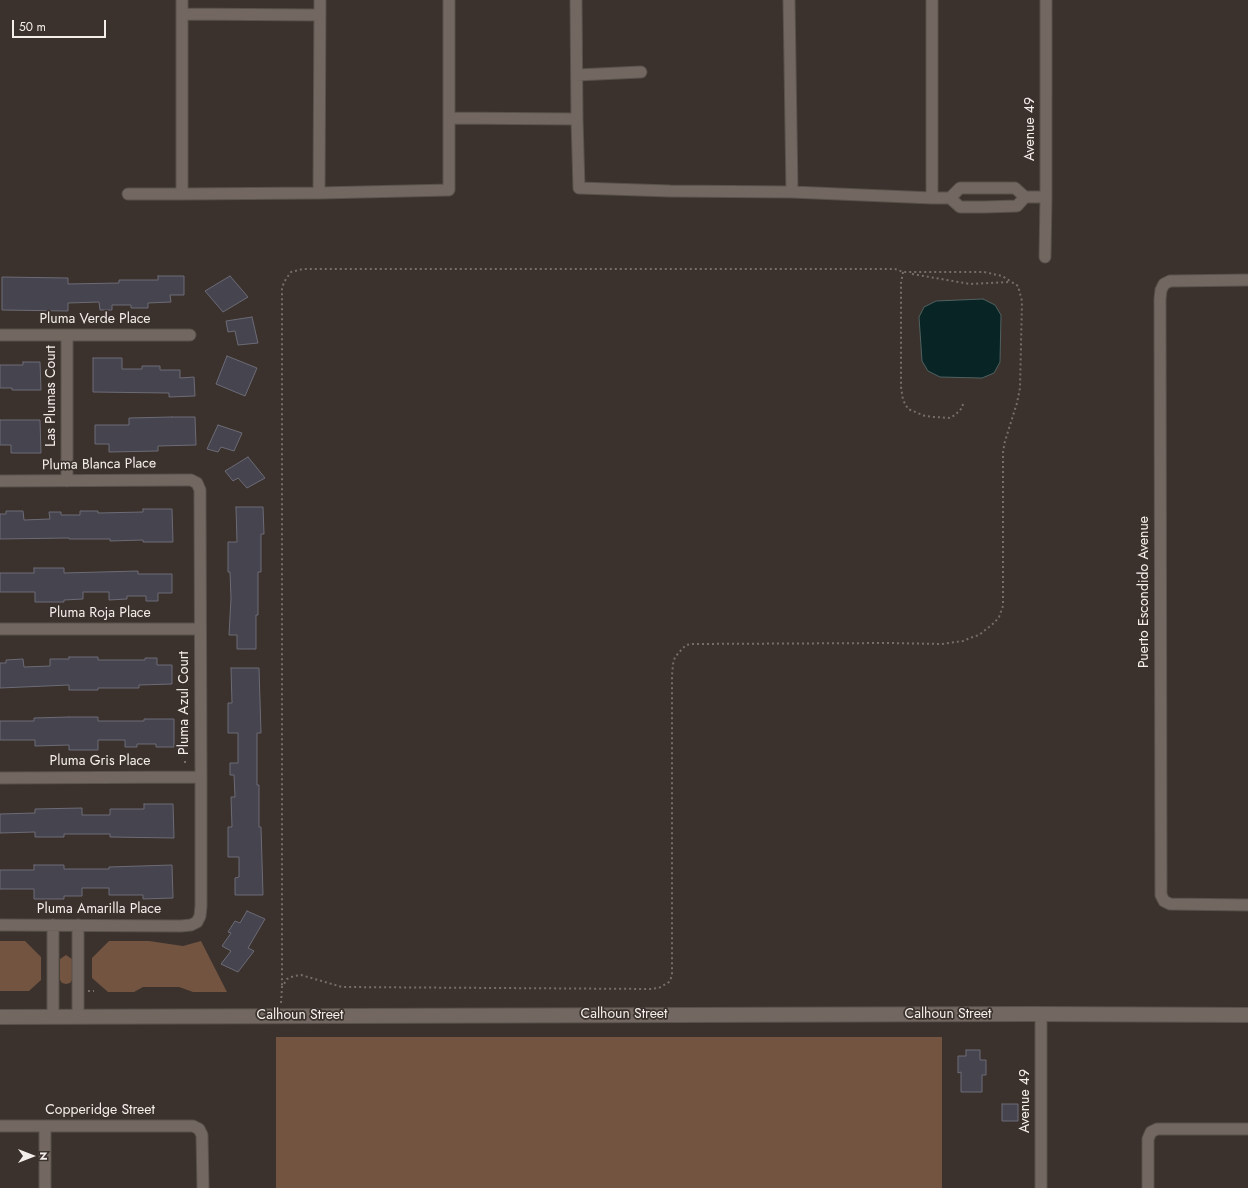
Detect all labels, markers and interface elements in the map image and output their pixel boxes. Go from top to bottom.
scale bar [14,12,108,38]
text: 50 m [19,18,46,36]
street label: Avenue 49 [1023,97,1039,161]
street label: Pluma Verde Place [39,312,151,328]
street label: Las Plumas Court [44,345,60,447]
street label: Pluma Blanca Place [42,456,156,474]
street label: Puerto Escondido Avenue [1137,516,1153,668]
street label: Pluma Roja Place [49,606,151,622]
street label: Pluma Azul Court [177,651,193,755]
street label: Pluma Gris Place [50,754,150,770]
street label: Pluma Amarilla Place [37,902,161,918]
street label: Calhoun Street [581,1007,667,1023]
street label: Calhoun Street [905,1007,991,1023]
street label: Calhoun Street [257,1008,343,1024]
street label: Avenue 49 [1018,1069,1034,1133]
street label: Copperidge Street [45,1103,155,1119]
north arrow [12,1136,52,1176]
text: N [36,1152,52,1160]

